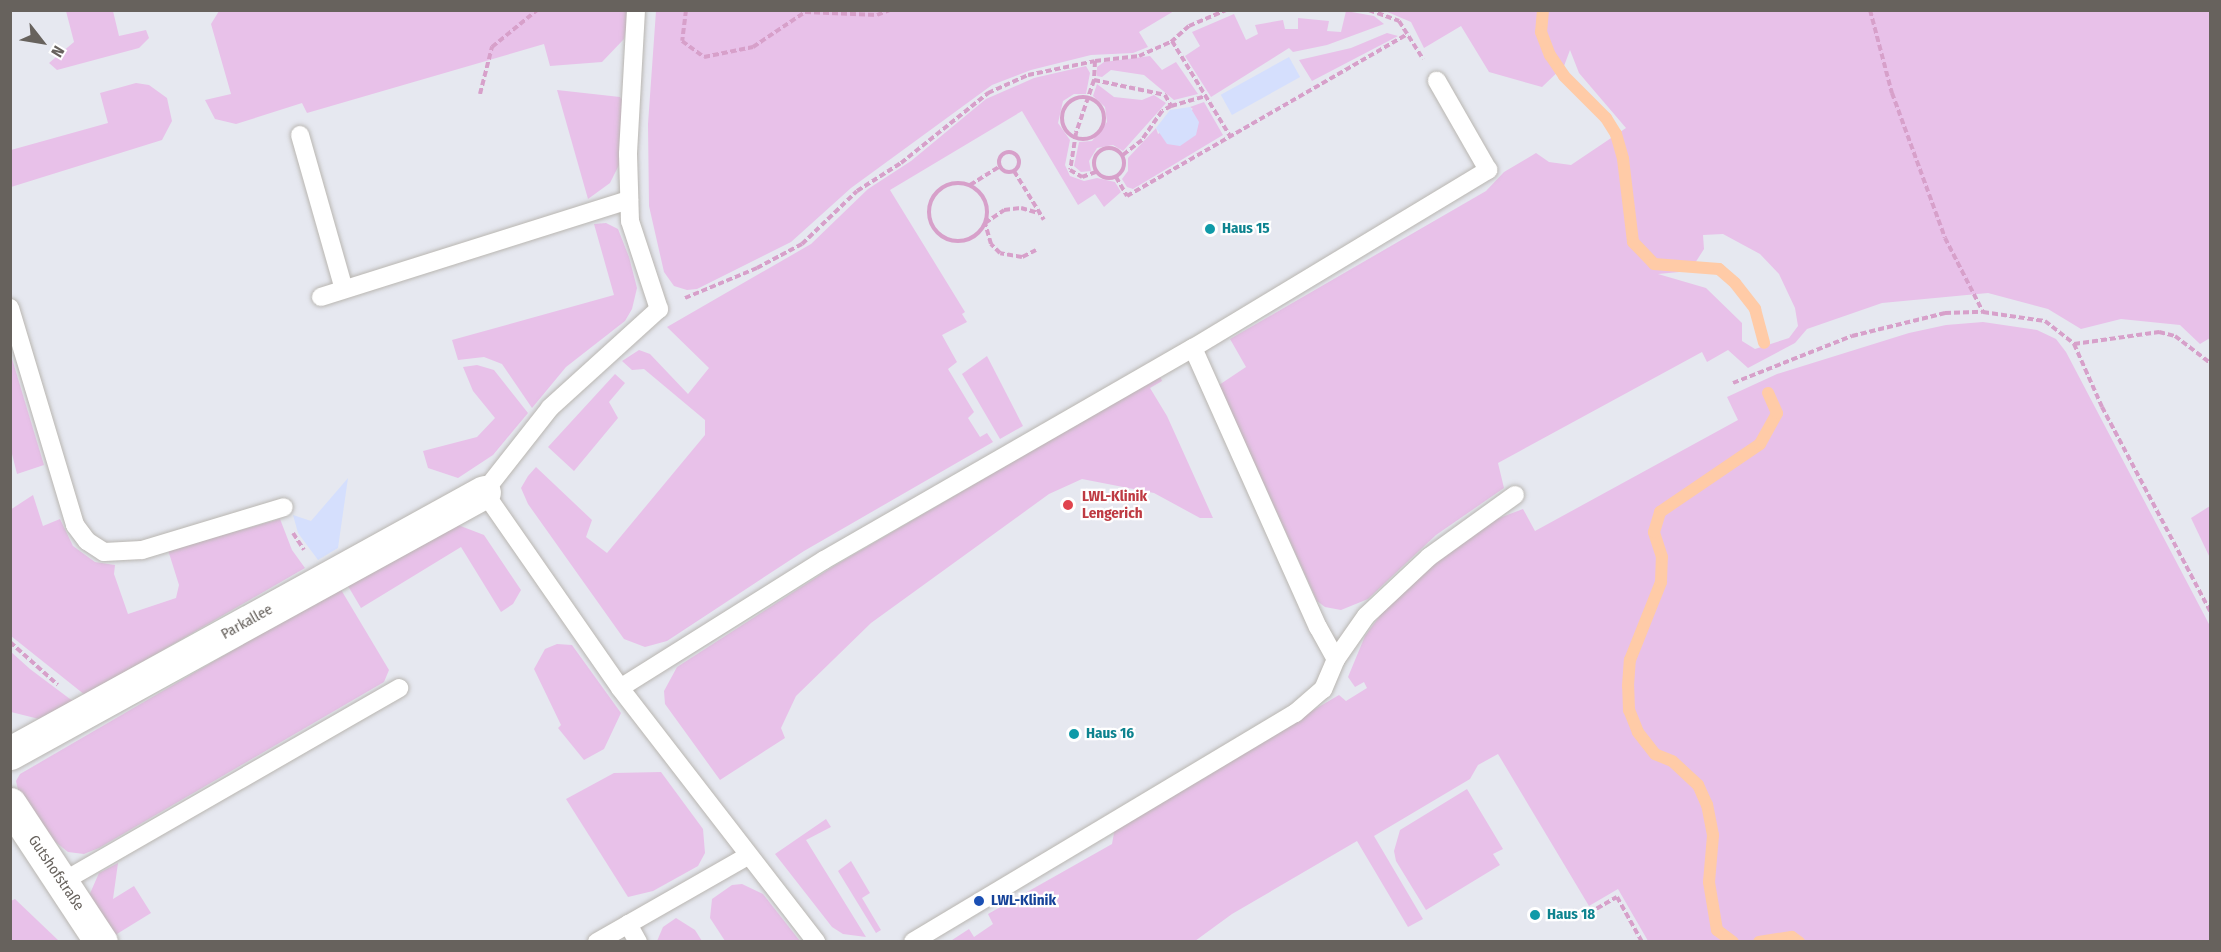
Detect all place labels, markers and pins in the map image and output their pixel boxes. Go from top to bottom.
place label: Haus 15 [1222,220,1270,238]
marker: Haus 15 [1203,222,1217,236]
place label: LWL-Klinik Lengerich [1082,487,1147,522]
marker: LWL-Klinik Lengerich [1059,496,1077,514]
place label: Haus 16 [1086,725,1134,743]
marker: Haus 16 [1067,727,1081,741]
place label: LWL-Klinik [991,892,1056,910]
marker: LWL-Klinik [972,894,986,908]
place label: Haus 18 [1547,906,1595,924]
marker: Haus 18 [1528,908,1542,922]

